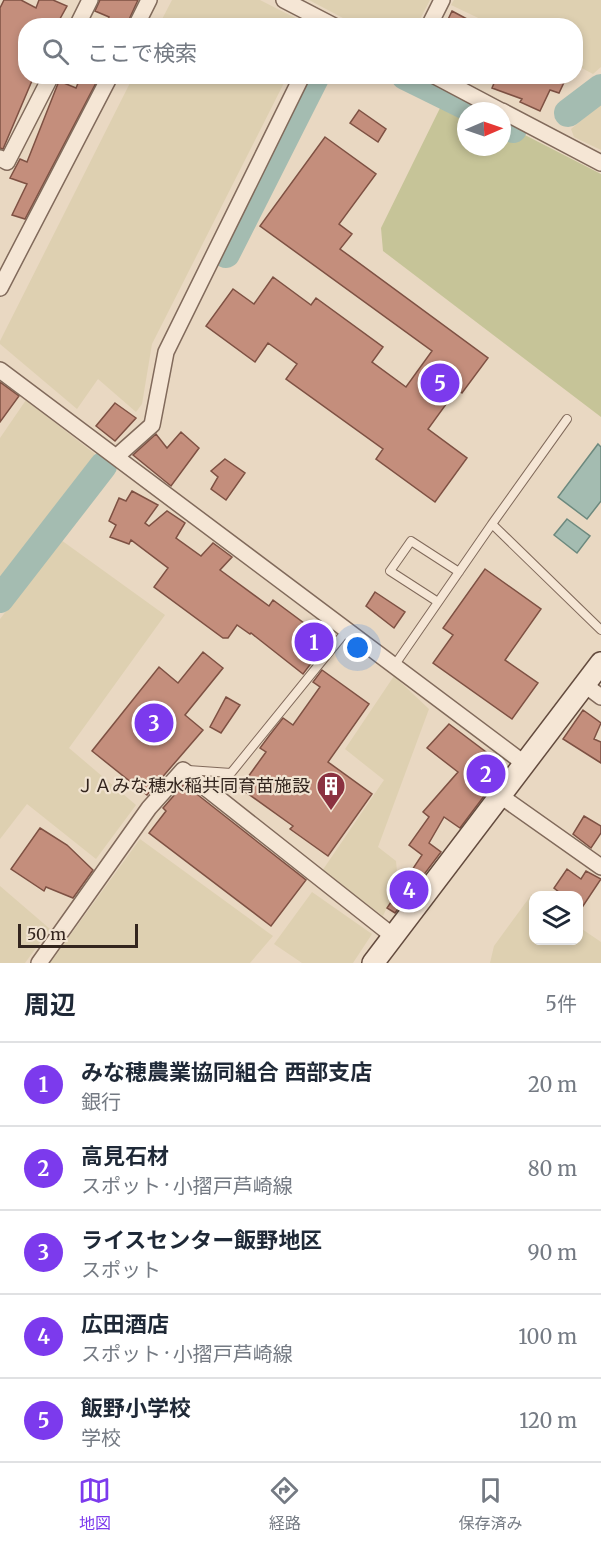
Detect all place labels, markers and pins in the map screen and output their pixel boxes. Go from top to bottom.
pin: 5 [420,360,460,406]
pin: 1 [294,620,334,664]
pin: 3 [134,700,174,746]
pin: 2 [466,752,506,796]
building icon: ＪＡみな穂水稲共同育苗施設 [315,770,347,812]
place label: ＪＡみな穂水稲共同育苗施設 [76,774,310,797]
pin: 4 [390,868,428,912]

